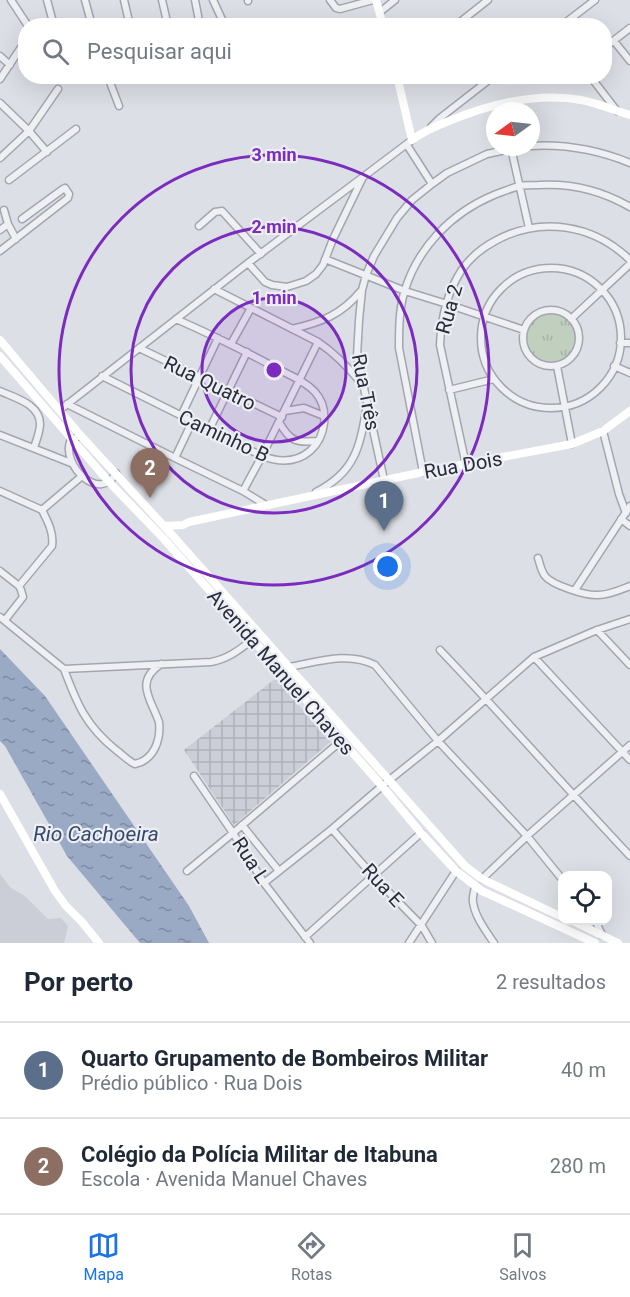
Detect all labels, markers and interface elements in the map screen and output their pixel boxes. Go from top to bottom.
search box [18,18,612,84]
icon: search [39,35,72,68]
text: Pesquisar aqui [87,39,232,64]
north arrow [486,102,540,156]
text: 3 min [251,144,297,165]
text: 2 min [251,216,297,237]
street label: Rua 2 [431,281,467,337]
text: 1 min [251,287,297,308]
street label: Rua Quatro [160,350,260,416]
street label: Rua Três [347,352,385,432]
centre of rings [264,360,284,380]
street label: Caminho B [175,405,273,467]
street label: Rua Dois [422,446,504,484]
pin: 2 [130,448,170,498]
pin: 1 [364,482,404,531]
your location [373,552,402,581]
street label: Avenida Manuel Chaves [202,584,360,760]
water label: Rio Cachoeira [33,822,159,846]
street label: Rua L [227,833,275,888]
street label: Rua E [357,858,409,912]
map controls [558,871,612,925]
button: locate [558,871,612,925]
text: Por perto [24,967,133,997]
text: 2 resultados [496,970,606,994]
text: Quarto Grupamento de Bombeiros Militar [81,1046,488,1071]
text: 1 [38,1058,49,1082]
text: 40 m [561,1058,606,1082]
text: Prédio público · Rua Dois [81,1071,302,1095]
text: Colégio da Polícia Militar de Itabuna [81,1142,438,1167]
text: 2 [38,1154,49,1178]
text: 280 m [550,1154,606,1178]
text: Escola · Avenida Manuel Chaves [81,1167,367,1191]
tab: Mapa [84,1229,124,1284]
tab: Rotas [291,1229,332,1284]
tab: Salvos [499,1229,546,1284]

